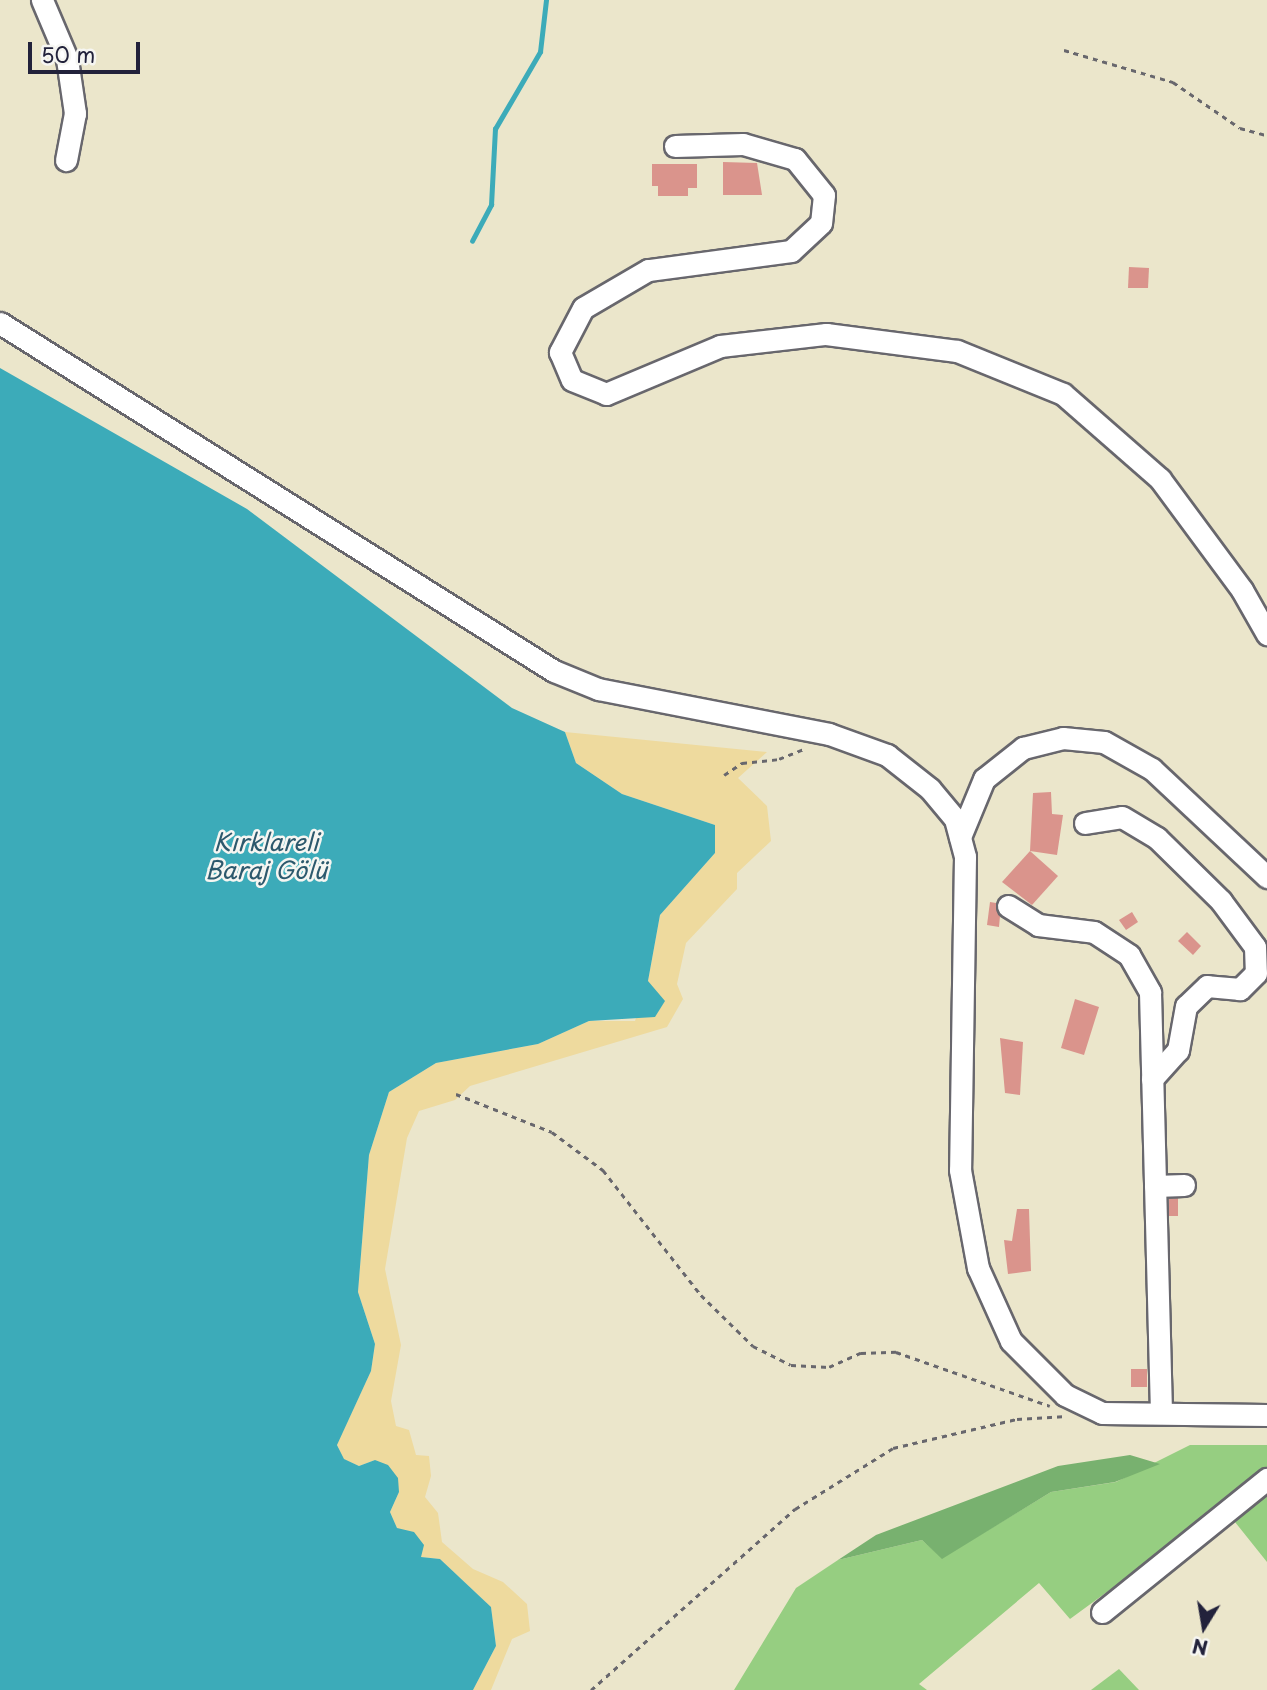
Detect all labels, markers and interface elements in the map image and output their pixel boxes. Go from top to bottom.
scale bar [32,28,144,72]
text: 50 m [41,38,95,70]
water label: Kırklareli Baraj Gölü [204,828,328,884]
north arrow [1169,1592,1239,1662]
text: N [1190,1632,1210,1663]

